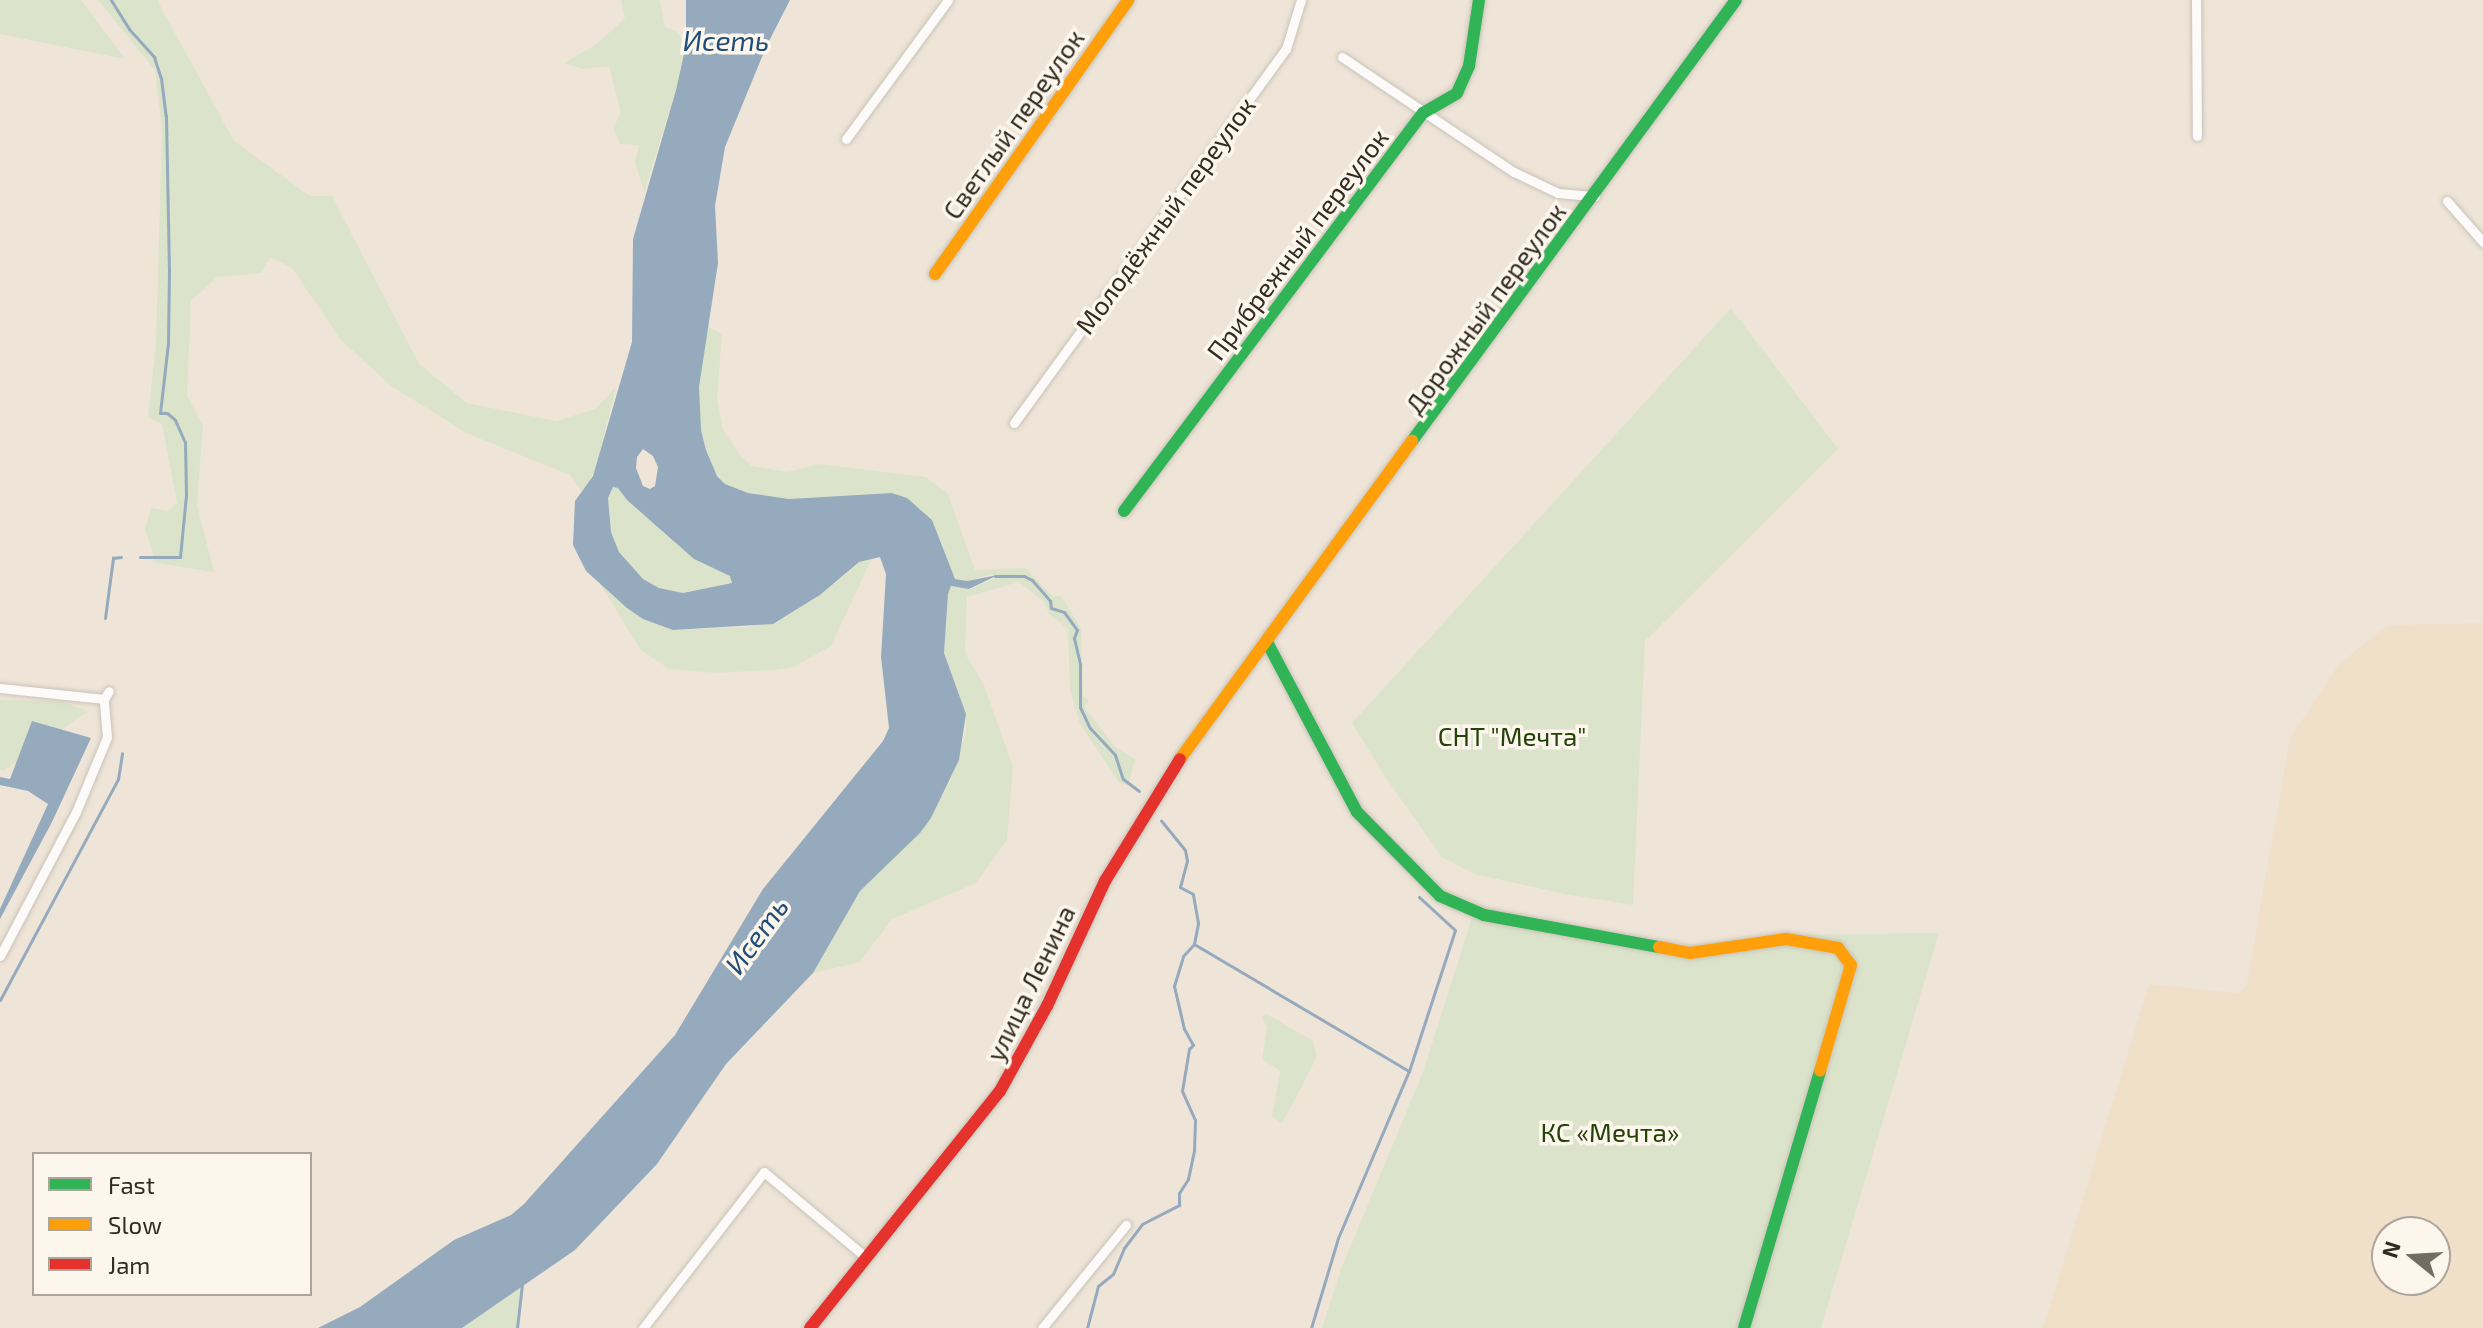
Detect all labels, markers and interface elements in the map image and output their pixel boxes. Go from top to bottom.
water label: Исеть [683,23,769,57]
street label: Светлый переулок [936,23,1090,225]
street label: Молодёжный переулок [1068,90,1262,340]
street label: Прибрежный переулок [1200,122,1394,366]
street label: Дорожный переулок [1398,197,1572,419]
park label: СНТ "Мечта" [1438,720,1586,752]
water label: Исеть [717,890,795,980]
street label: улица Ленина [979,900,1081,1066]
park label: КС «Мечта» [1541,1116,1679,1148]
legend [32,1152,312,1296]
text: Fast [108,1170,155,1199]
text: Slow [108,1210,162,1239]
north arrow [2371,1216,2451,1296]
text: N [2375,1238,2405,1261]
text: Jam [108,1250,150,1279]

